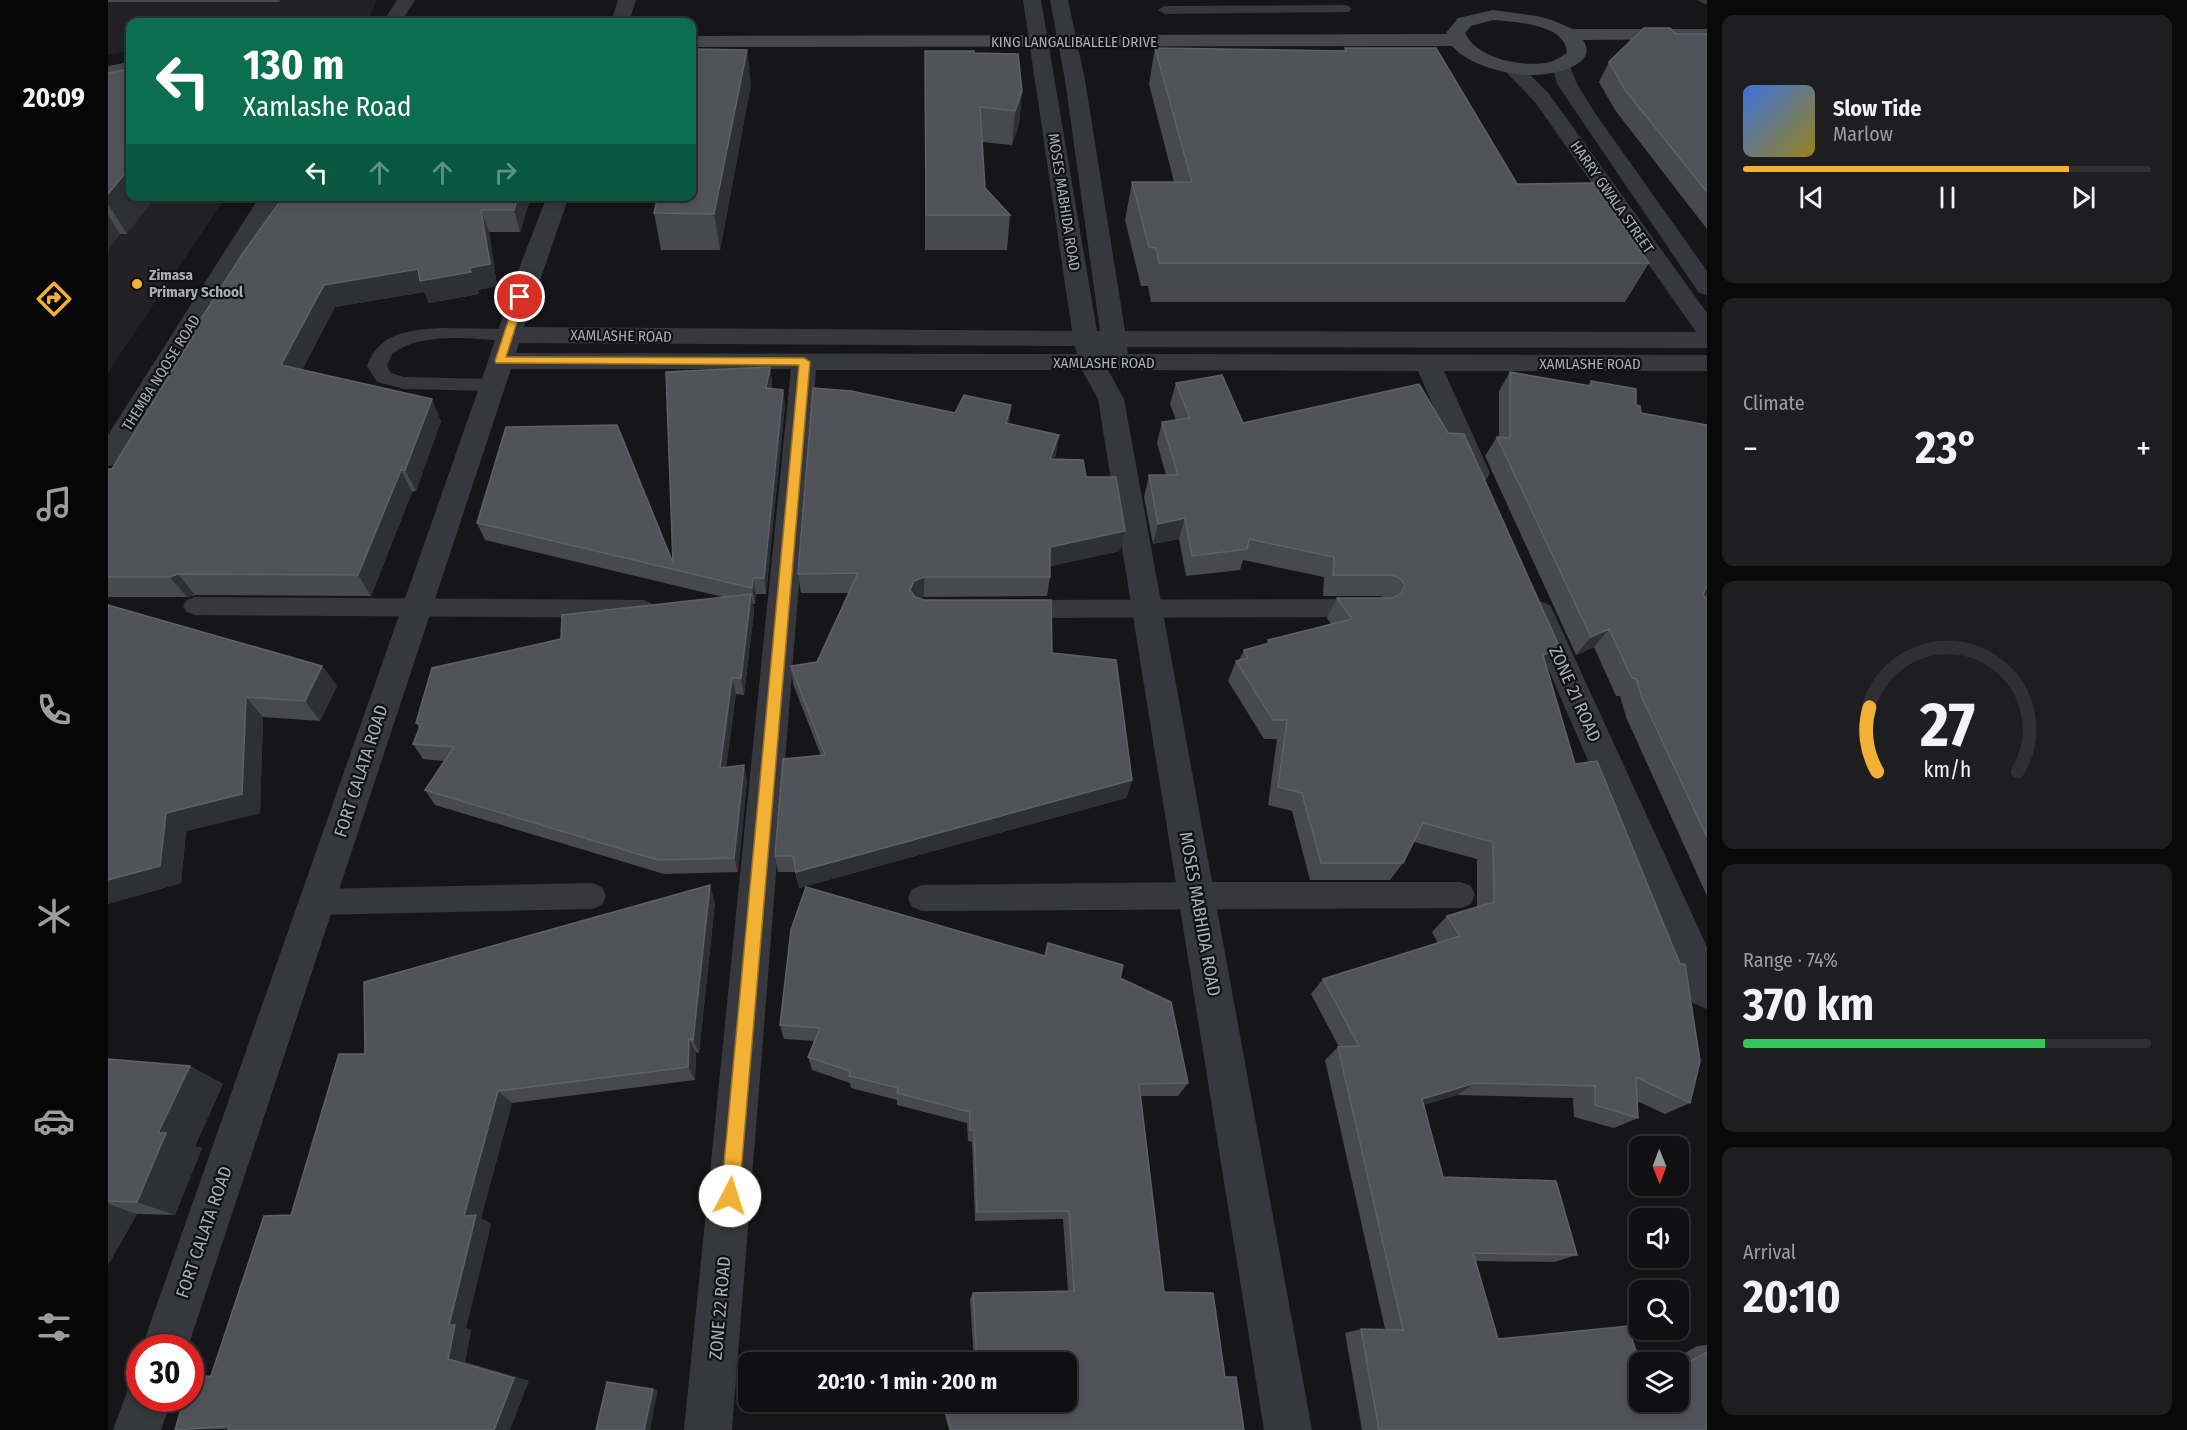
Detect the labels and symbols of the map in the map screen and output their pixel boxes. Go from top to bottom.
street label: KING LANGALIBALELE DRIVE [991,33,1157,51]
street label: MOSES MABHIDA ROAD [1044,132,1084,272]
street label: HARRY GWALA STREET [1566,137,1658,257]
place label: Zimasa Primary School [149,266,244,301]
pin [494,271,545,322]
marker: Zimasa Primary School [130,277,144,291]
street label: THEMBA NQOSE ROAD [118,312,204,434]
street label: XAMLASHE ROAD [570,326,672,346]
street label: XAMLASHE ROAD [1053,354,1155,372]
street label: XAMLASHE ROAD [1539,355,1641,373]
street label: ZONE 21 ROAD [1544,643,1606,745]
street label: FORT CALATA ROAD [329,702,393,840]
street label: MOSES MABHIDA ROAD [1175,830,1225,998]
north arrow [1629,1136,1689,1196]
street label: FORT CALATA ROAD [171,1163,237,1301]
position arrow [698,1164,762,1228]
street label: ZONE 22 ROAD [705,1255,735,1361]
speed limit sign: 30 [126,1334,204,1412]

